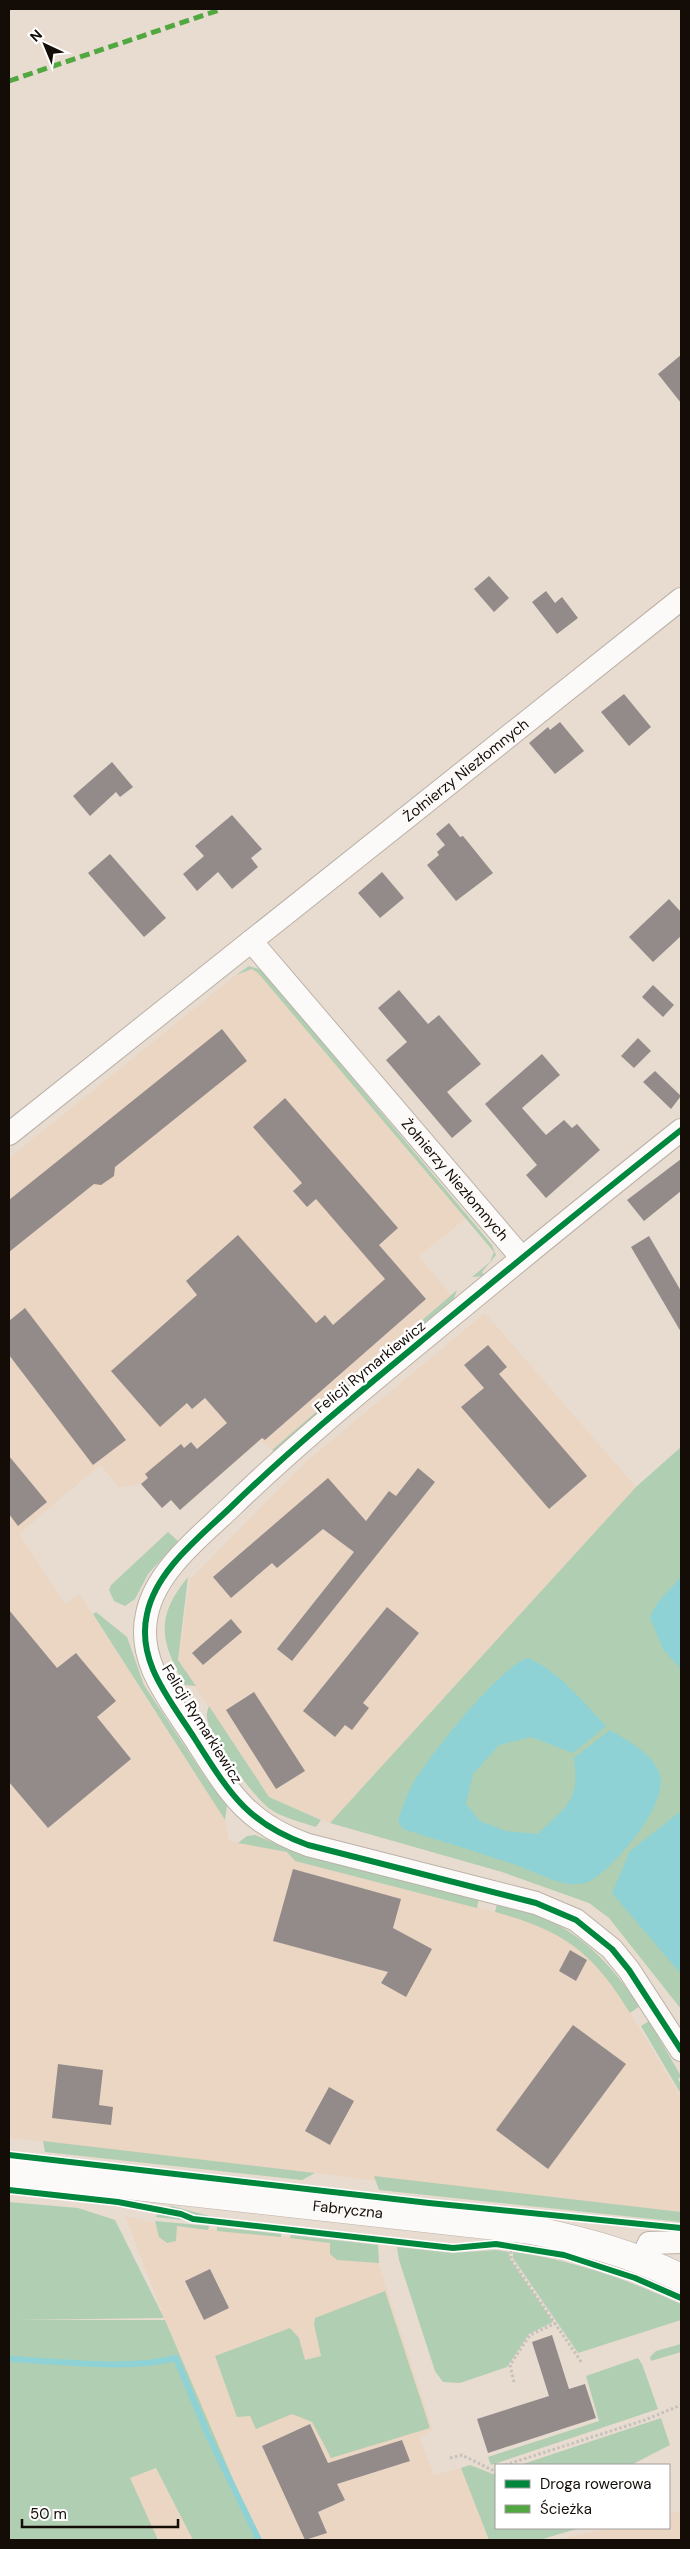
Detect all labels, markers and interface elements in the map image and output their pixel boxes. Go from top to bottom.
north arrow [20,20,70,70]
text: N [26,26,46,46]
street label: Żołnierzy Niezłomnych [399,714,533,826]
street label: Żołnierzy Niezłomnych [397,1114,513,1245]
street label: Felicji Rymarkiewicz [310,1316,430,1418]
street label: Felicji Rymarkiewicz [157,1661,247,1788]
street label: Fabryczna [312,2196,384,2223]
legend [495,2464,670,2529]
text: Droga rowerowa [540,2474,651,2494]
scale bar [22,2496,179,2528]
text: Ścieżka [540,2499,592,2519]
text: 50 m [30,2504,67,2524]

